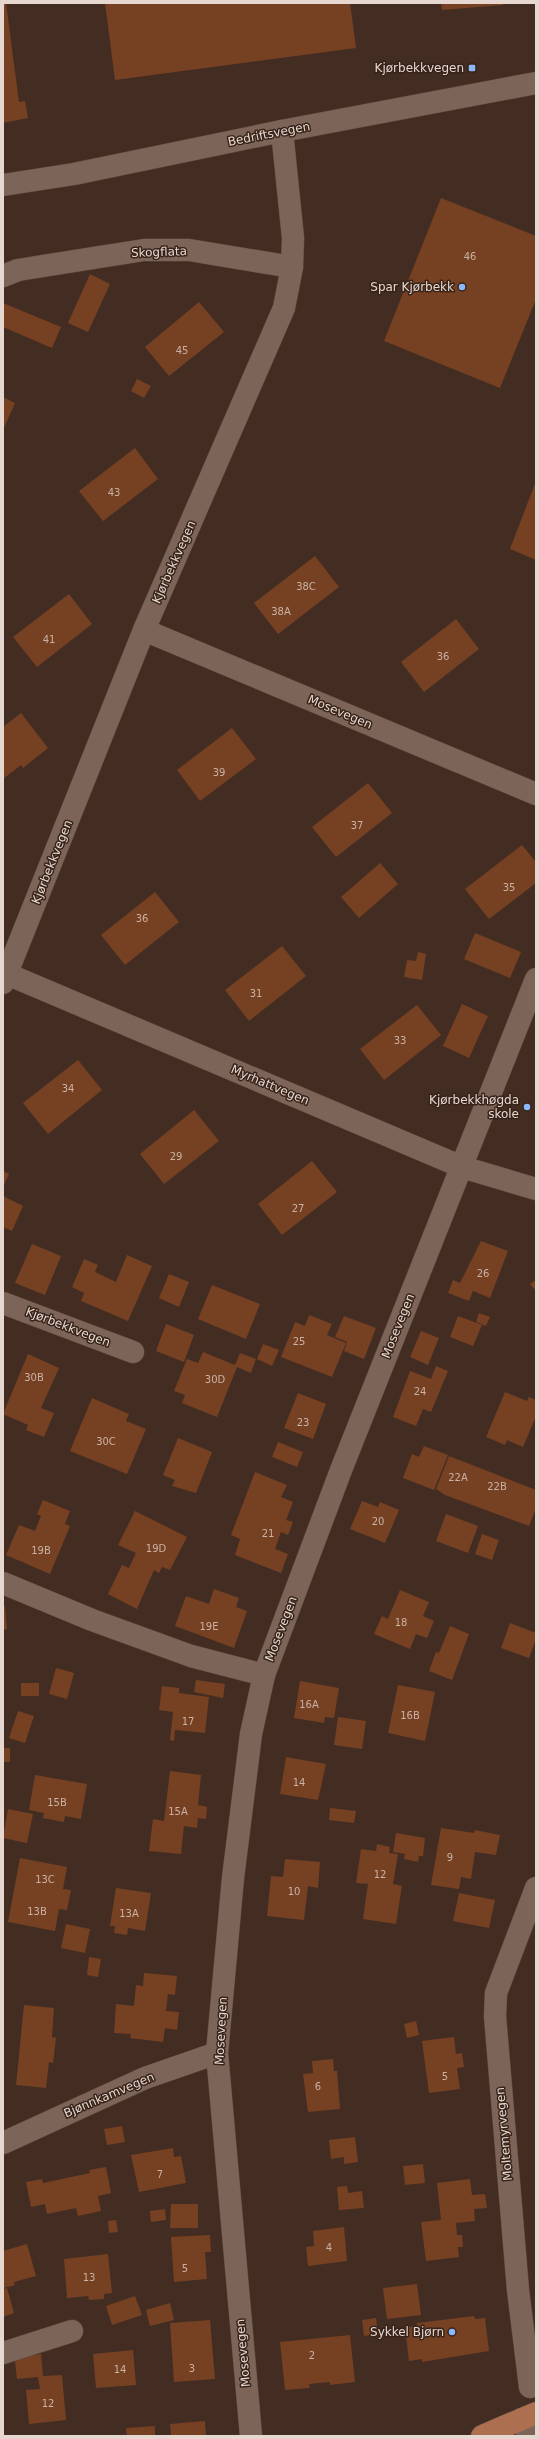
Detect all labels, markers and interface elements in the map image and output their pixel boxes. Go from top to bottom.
place label: Kjørbekkvegen [375,61,464,75]
marker: Kjørbekkvegen [467,63,477,73]
street label: Bedriftsvegen [227,119,311,149]
street label: Skogflata [131,244,187,260]
house number: 46 [464,251,476,262]
place label: Spar Kjørbekk [370,280,454,294]
marker: Spar Kjørbekk [457,282,467,292]
house number: 45 [176,345,188,356]
house number: 43 [108,487,120,498]
street label: Kjørbekkvegen [149,518,199,606]
house number: 38C [296,581,316,592]
house number: 38A [271,606,291,617]
house number: 41 [43,634,55,645]
house number: 36 [437,651,449,662]
street label: Mosevegen [306,692,374,732]
house number: 39 [213,767,225,778]
street label: Kjørbekkvegen [29,818,75,906]
house number: 37 [351,820,363,831]
house number: 35 [503,882,515,893]
house number: 36 [136,913,148,924]
house number: 31 [250,988,262,999]
house number: 33 [394,1035,406,1046]
street label: Myrhattvegen [229,1062,311,1108]
house number: 34 [62,1083,74,1094]
place label: Kjørbekkhøgda skole [429,1093,519,1121]
marker: Kjørbekkhøgda skole [522,1102,532,1112]
house number: 29 [170,1151,182,1162]
house number: 27 [292,1203,304,1214]
house number: 26 [477,1268,489,1279]
street label: Mosevegen [379,1292,417,1360]
street label: Kjørbekkvegen [24,1304,112,1350]
house number: 25 [293,1336,305,1347]
house number: 30B [24,1372,44,1383]
house number: 30D [205,1374,226,1385]
house number: 24 [414,1386,426,1397]
house number: 23 [297,1417,309,1428]
house number: 30C [96,1436,116,1447]
house number: 22A [448,1472,468,1483]
house number: 22B [487,1481,507,1492]
house number: 20 [372,1516,384,1527]
house number: 21 [262,1528,274,1539]
house number: 19D [146,1543,167,1554]
house number: 19B [31,1545,51,1556]
street label: Mosevegen [262,1595,300,1663]
house number: 18 [395,1617,407,1628]
house number: 19E [199,1621,219,1632]
house number: 16A [299,1699,319,1710]
house number: 16B [400,1710,420,1721]
house number: 17 [182,1716,194,1727]
house number: 14 [293,1777,305,1788]
house number: 15B [47,1797,67,1808]
house number: 15A [168,1806,188,1817]
house number: 9 [447,1852,453,1863]
house number: 12 [374,1869,386,1880]
house number: 13C [35,1874,55,1885]
house number: 10 [288,1886,300,1897]
house number: 13B [27,1906,47,1917]
house number: 13A [119,1908,139,1919]
street label: Mosevegen [212,1996,230,2066]
street label: Bjønnkamvegen [62,2070,156,2120]
house number: 5 [442,2071,448,2082]
house number: 6 [315,2081,321,2092]
street label: Moltemyrvegen [493,2087,515,2181]
house number: 7 [157,2169,163,2180]
house number: 4 [326,2242,332,2253]
house number: 5 [182,2263,188,2274]
house number: 13 [83,2272,95,2283]
street label: Mosevegen [233,2318,253,2388]
place label: Sykkel Bjørn [370,2325,444,2339]
marker: Sykkel Bjørn [447,2327,457,2337]
house number: 2 [309,2350,315,2361]
house number: 3 [189,2363,195,2374]
house number: 14 [114,2364,126,2375]
house number: 12 [42,2398,54,2409]

